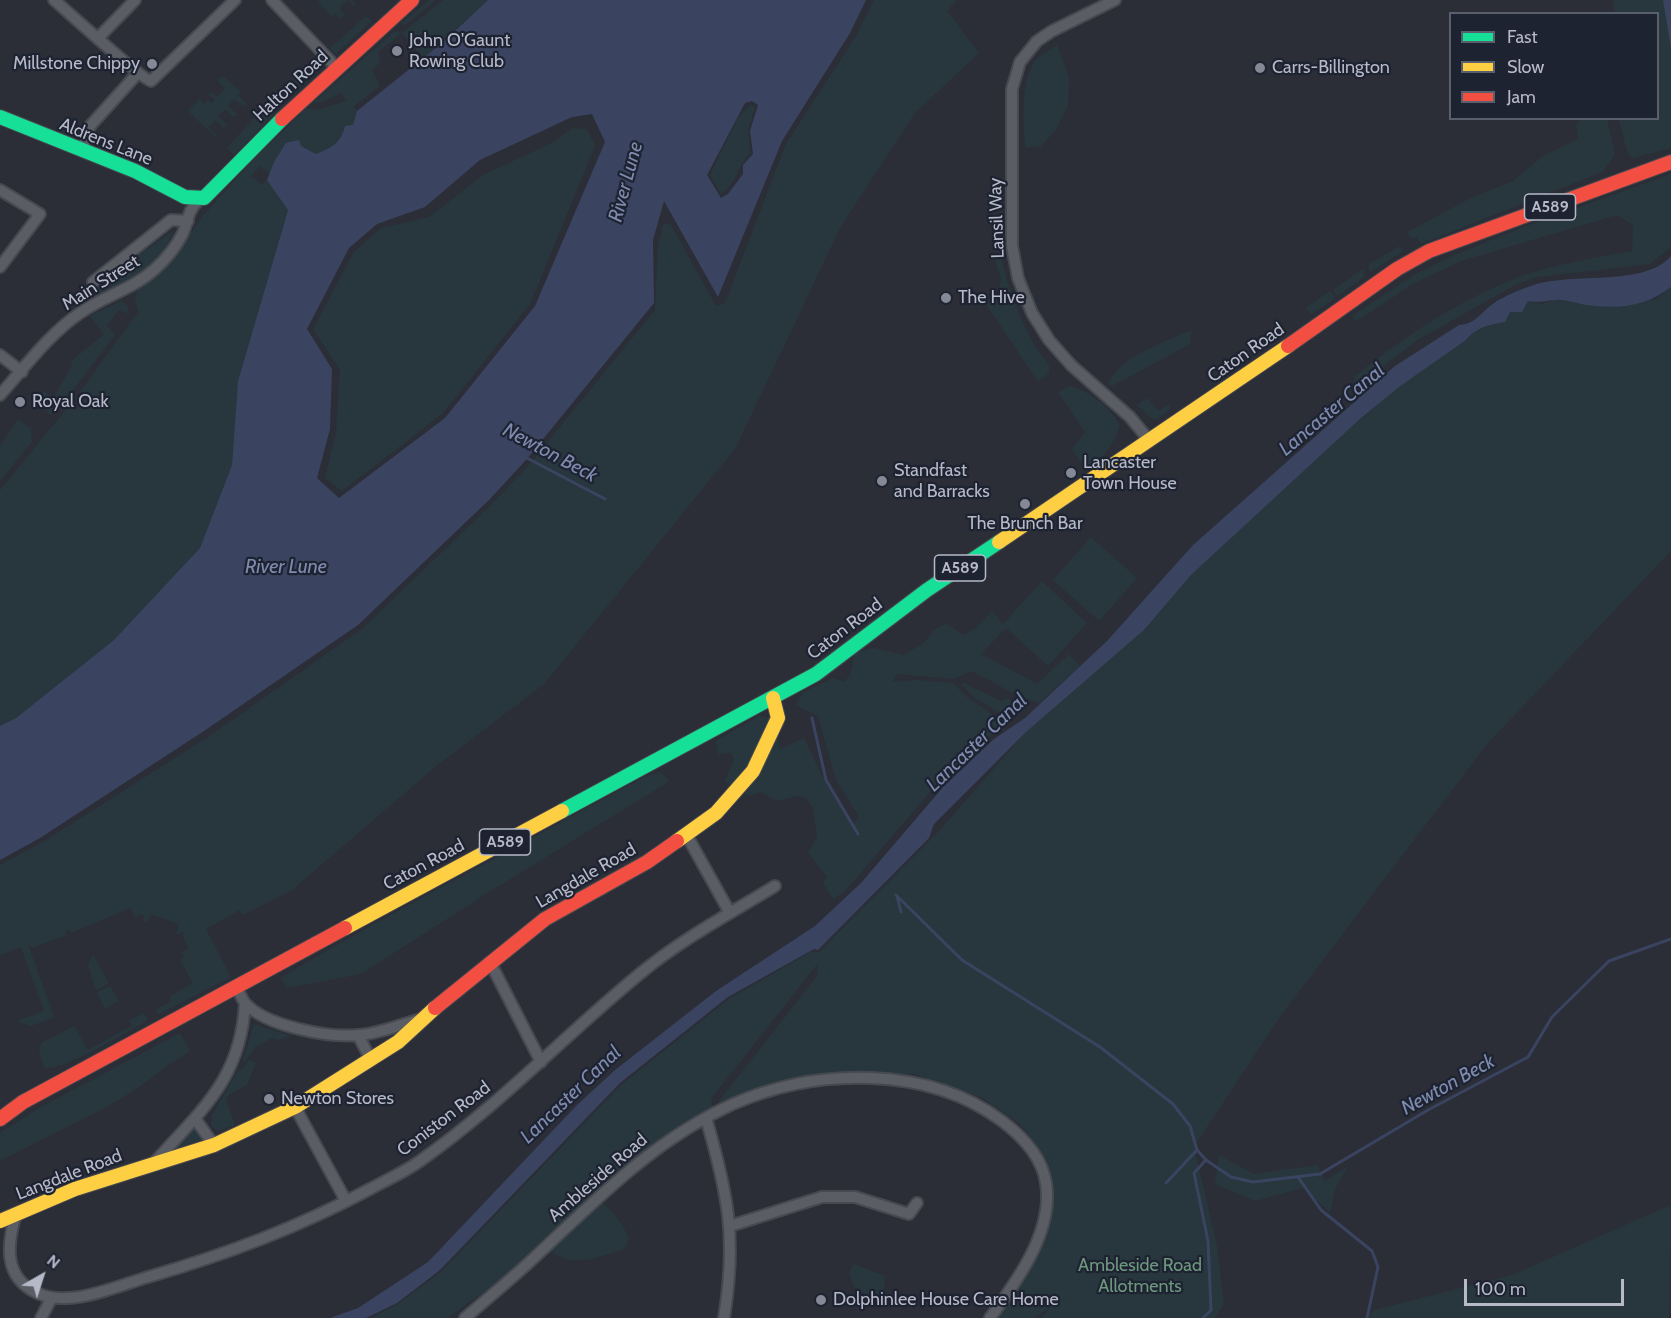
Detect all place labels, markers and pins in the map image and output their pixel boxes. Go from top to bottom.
place label: John O'Gaunt Rowing Club [409,30,510,72]
marker: John O'Gaunt Rowing Club [390,44,404,58]
place label: Millstone Chippy [13,53,140,75]
marker: Millstone Chippy [145,57,159,71]
place label: Carrs-Billington [1272,57,1390,79]
marker: Carrs-Billington [1253,61,1267,75]
place label: The Hive [958,287,1025,309]
marker: The Hive [939,291,953,305]
place label: Royal Oak [32,391,109,413]
marker: Royal Oak [13,395,27,409]
place label: Lancaster Town House [1083,452,1177,494]
place label: Standfast and Barracks [894,460,990,502]
marker: Lancaster Town House [1064,466,1078,480]
marker: Standfast and Barracks [875,474,889,488]
marker: The Brunch Bar [1018,497,1032,511]
place label: The Brunch Bar [967,513,1083,535]
place label: Newton Stores [281,1088,394,1110]
marker: Newton Stores [262,1092,276,1106]
place label: Dolphinlee House Care Home [833,1289,1059,1311]
marker: Dolphinlee House Care Home [814,1293,828,1307]

